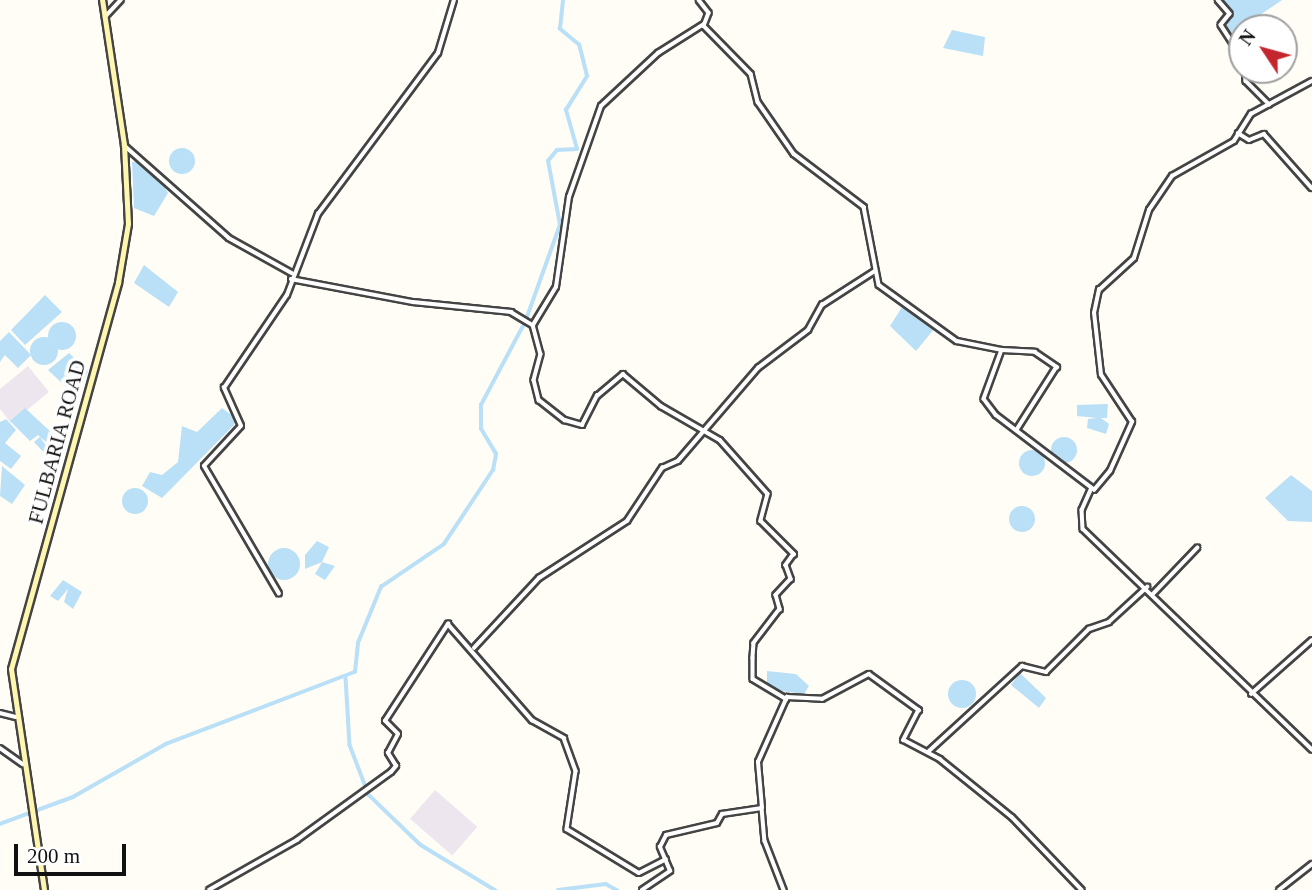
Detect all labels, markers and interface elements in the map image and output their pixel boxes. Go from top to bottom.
north arrow [1228,14,1298,84]
text: N [1235,26,1260,49]
street label: FULBARIA ROAD [24,361,90,523]
scale bar [18,830,130,874]
text: 200 m [27,844,80,868]

